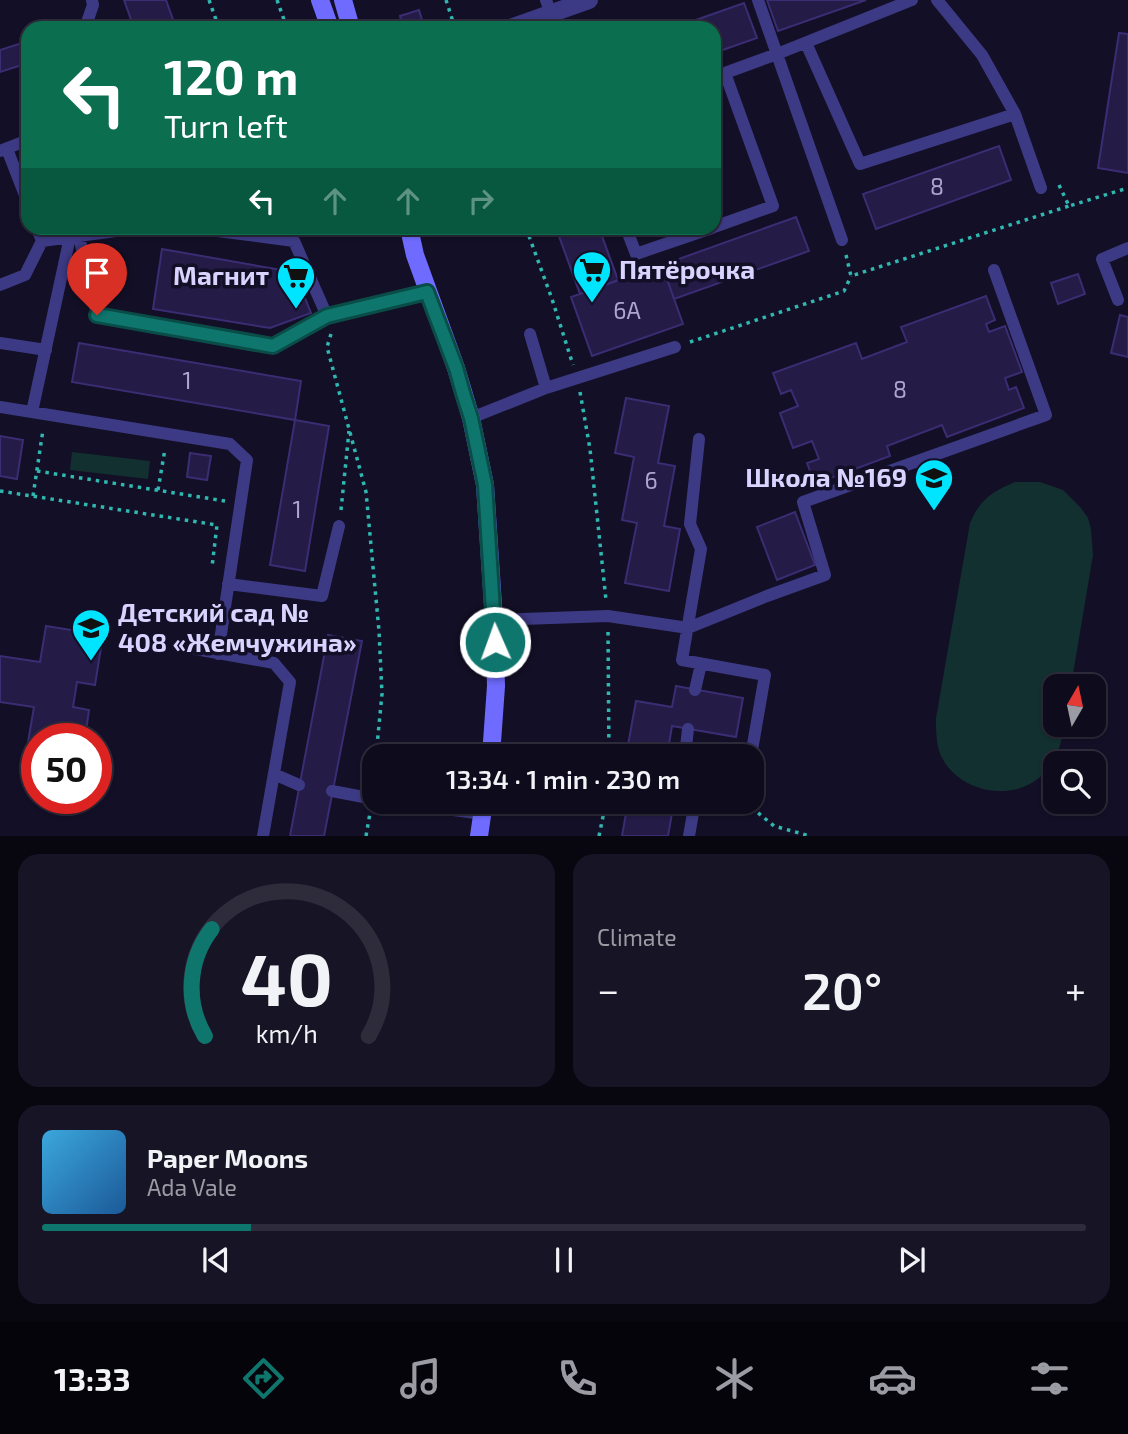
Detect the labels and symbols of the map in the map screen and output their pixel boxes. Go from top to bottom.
house number: 8 [930,172,944,200]
pin [67,243,127,315]
supermarket icon: Пятёрочка [571,249,613,304]
place label: Пятёрочка [619,253,755,284]
supermarket icon: Магнит [275,255,317,310]
place label: Магнит [173,259,269,290]
house number: 6А [613,296,641,324]
house number: 1 [182,366,192,394]
house number: 8 [893,375,907,403]
school or university icon: Школа №169 [913,457,955,512]
place label: Школа №169 [745,461,907,492]
house number: 6 [644,466,658,494]
house number: 1 [292,495,302,523]
place label: Детский сад № 408 «Жемчужина» [118,596,357,657]
position arrow [458,605,532,679]
school or university icon: Детский сад № 408 «Жемчужина» [70,607,112,662]
north arrow [1043,674,1106,737]
speed limit sign: 50 [21,723,112,814]

